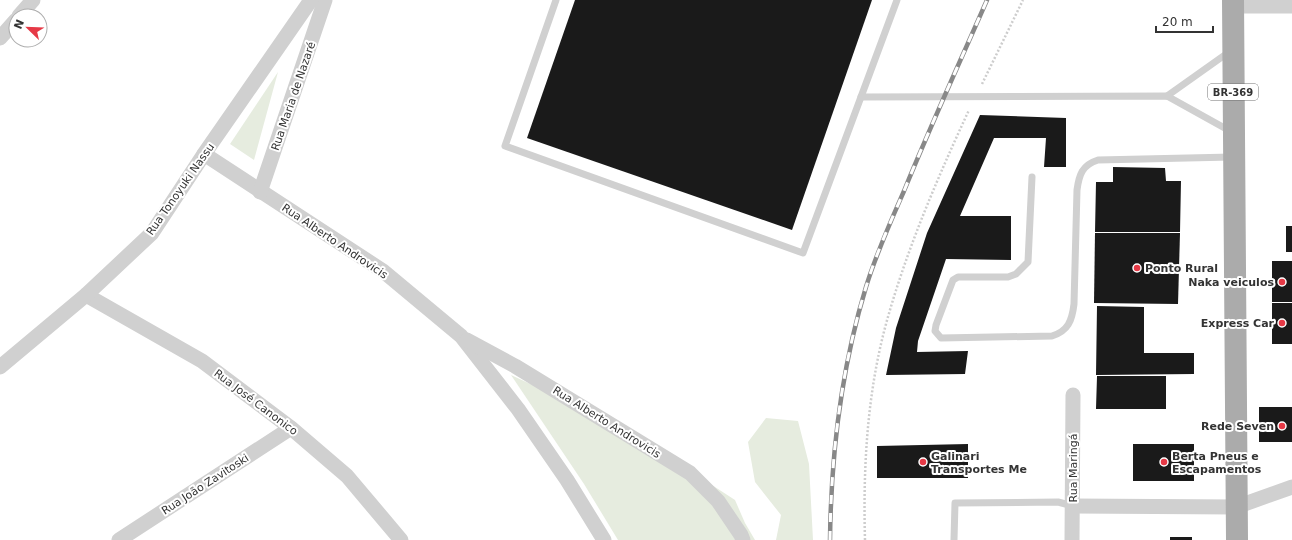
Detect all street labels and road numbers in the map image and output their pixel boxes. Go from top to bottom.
street label: Rua Maria de Nazaré [269,40,318,152]
road number: BR-369 [1208,84,1258,100]
street label: Rua Tonoyuki Nassu [144,141,217,238]
street label: Rua Alberto Androvicis [279,201,390,282]
street label: Rua José Canonico [211,367,300,438]
street label: Rua Alberto Androvicis [550,384,663,461]
street label: Rua Maringá [1067,434,1080,502]
street label: Rua João Zavitoski [159,451,251,517]

